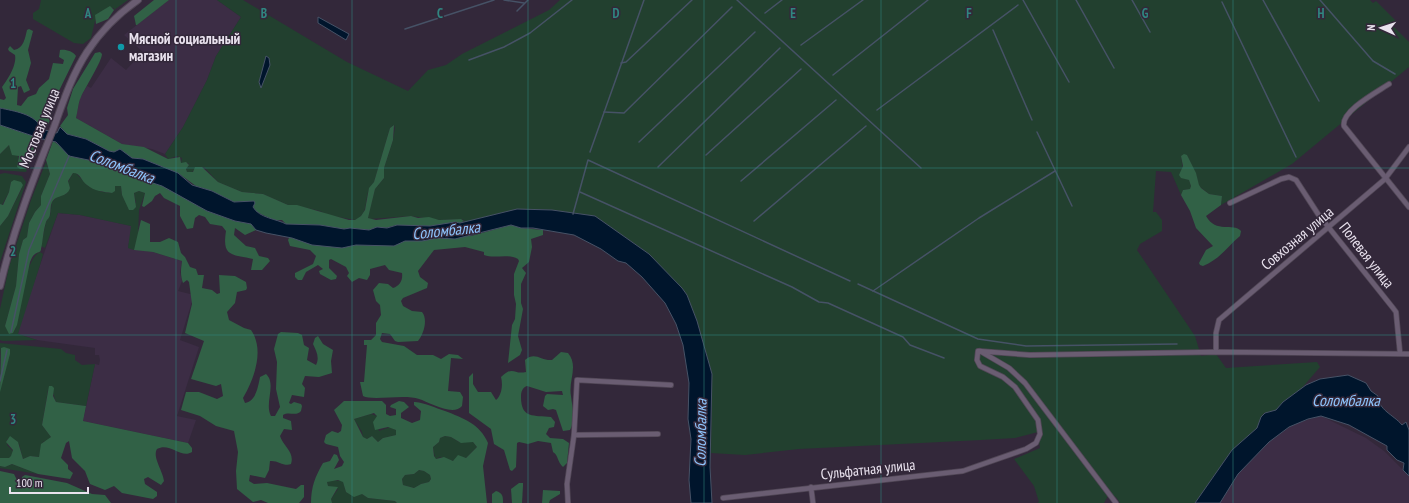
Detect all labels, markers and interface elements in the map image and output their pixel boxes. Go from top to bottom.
text: A [84,5,92,22]
text: B [261,5,267,22]
text: C [437,5,443,22]
text: D [613,5,620,22]
text: E [790,5,796,22]
text: F [966,5,972,22]
text: G [1142,5,1149,22]
text: H [1318,5,1325,22]
north arrow [1361,8,1401,48]
text: N [1364,24,1378,31]
place label: Мясной социальный магазин [129,29,241,65]
marker: Мясной социальный магазин [116,42,126,52]
text: 1 [10,75,16,92]
street label: Мостовая улица [14,85,64,171]
water label: Соломбалка [87,144,159,188]
street label: Совхозная улица [1257,202,1337,274]
water label: Соломбалка [411,216,482,243]
street label: Полевая улица [1335,218,1399,292]
text: 2 [10,243,16,260]
water label: Соломбалка [1312,390,1382,410]
water label: Соломбалка [689,397,711,467]
text: 3 [10,411,16,428]
street label: Сульфатная улица [820,455,916,483]
scale bar [10,469,88,495]
text: 100 m [16,475,43,490]

